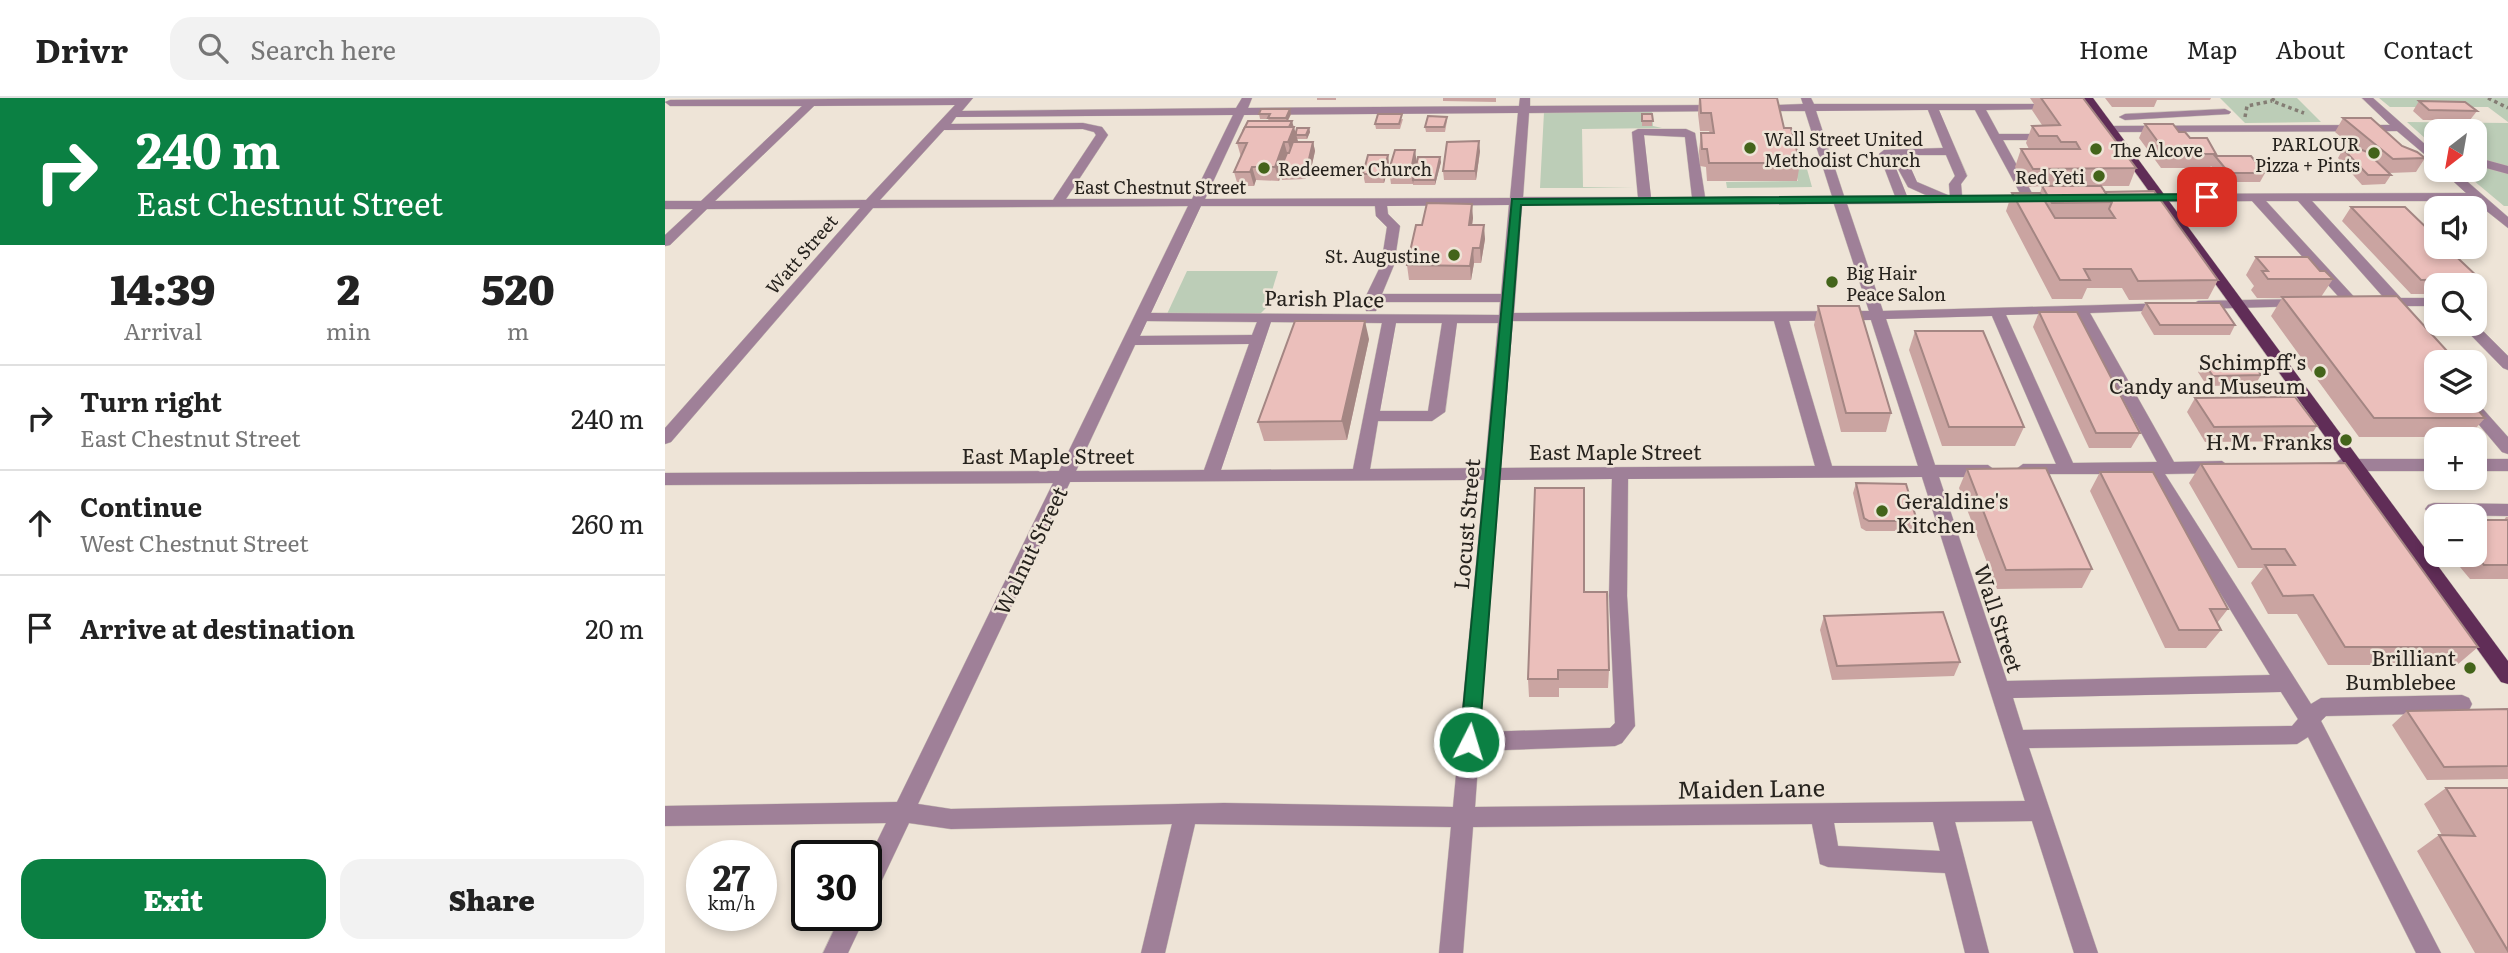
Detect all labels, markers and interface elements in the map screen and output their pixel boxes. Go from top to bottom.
search box [170,17,660,80]
text: Drivr [35,24,128,73]
icon: search [194,29,232,67]
text: Search here [250,29,396,68]
text: Home [2079,31,2148,66]
text: Map [2186,31,2237,66]
text: About [2275,31,2345,66]
text: Contact [2383,31,2473,66]
text: 240 m [136,111,281,184]
north arrow [2424,119,2487,182]
map controls [2424,119,2487,567]
place label: Wall Street United Methodist Church [1764,125,1923,173]
icon: right [21,126,112,217]
place label: PARLOUR Pizza + Pints [2255,130,2360,178]
place label: The Alcove [2110,136,2203,163]
marker: Wall Street United Methodist Church [1742,140,1758,156]
marker: The Alcove [2088,141,2104,157]
marker: PARLOUR Pizza + Pints [2366,145,2382,161]
place label: Redeemer Church [1278,155,1432,182]
marker: Redeemer Church [1256,160,1272,176]
place label: Red Yeti [2015,163,2085,190]
pin [2177,167,2237,227]
marker: Red Yeti [2091,168,2107,184]
street label: East Chestnut Street [1074,173,1247,200]
text: East Chestnut Street [136,178,443,226]
icon: arrive [2188,178,2226,216]
button: sound [2424,196,2487,259]
street label: Watt Street [759,208,844,300]
place label: St. Augustine [1325,242,1440,269]
marker: St. Augustine [1446,247,1462,263]
text: 14:39 [110,256,216,318]
text: 2 [337,256,360,318]
text: 520 [481,256,555,318]
place label: Big Hair Peace Salon [1846,259,1946,307]
button: search [2424,273,2487,336]
marker: Big Hair Peace Salon [1824,274,1840,290]
street label: Parish Place [1264,280,1385,314]
text: Arrival [124,313,202,347]
text: min [326,313,371,347]
text: m [507,313,529,347]
place label: Schimpff's Candy and Museum [2109,345,2306,400]
button: layers [2424,350,2487,413]
marker: Schimpff's Candy and Museum [2312,364,2328,380]
text: Turn right [80,381,222,420]
text: 240 m [571,398,644,437]
icon: right [21,399,59,437]
text: East Chestnut Street [80,420,301,454]
place label: H.M. Franks [2205,425,2332,456]
button: + [2424,427,2487,490]
marker: H.M. Franks [2338,432,2354,448]
street label: East Maple Street [1529,435,1702,466]
street label: East Maple Street [962,439,1135,470]
street label: Locust Street [1444,457,1486,591]
street label: Walnut Street [984,480,1074,620]
place label: Geraldine's Kitchen [1896,484,2008,539]
text: Continue [80,486,202,525]
text: 260 m [571,503,644,542]
marker: Geraldine's Kitchen [1874,503,1890,519]
icon: ahead [21,504,59,542]
button: − [2424,504,2487,567]
text: West Chestnut Street [80,525,308,559]
street label: Wall Street [1968,560,2032,677]
text: Arrive at destination [80,608,355,647]
text: 20 m [585,608,644,647]
icon: arrive [21,609,59,647]
place label: Brilliant Bumblebee [2345,641,2457,696]
marker: Brilliant Bumblebee [2462,660,2478,676]
position arrow [1432,705,1506,779]
street label: Maiden Lane [1677,768,1825,806]
speed limit sign: 30 [791,840,882,931]
text: 27 [713,850,750,902]
button: Exit [21,859,326,939]
button: Share [340,859,644,939]
text: km/h [708,889,755,916]

